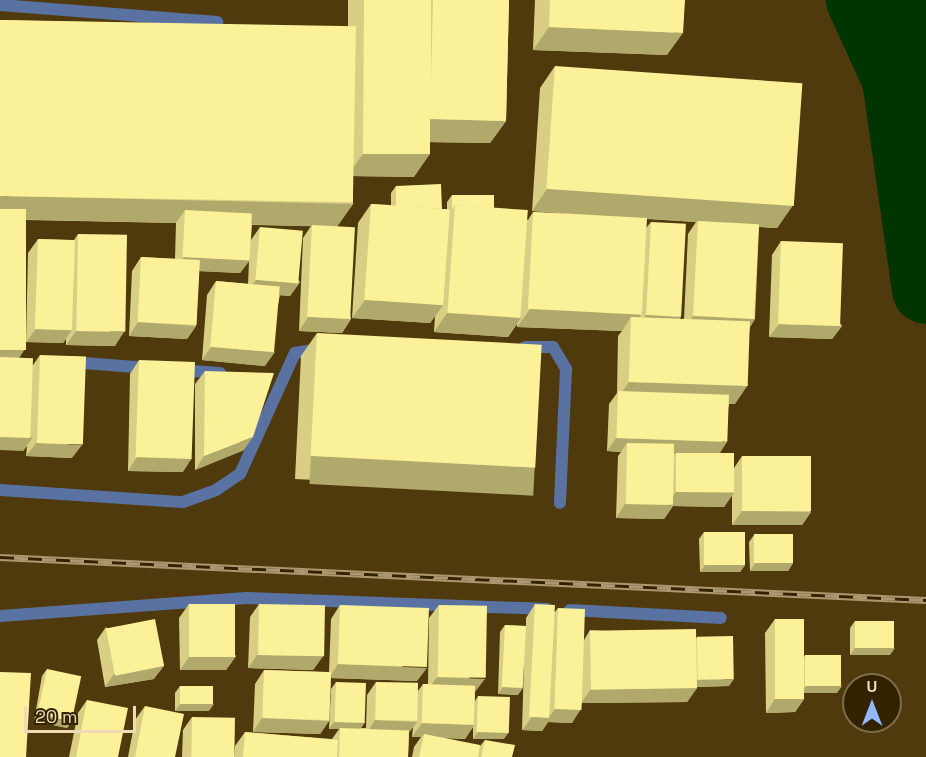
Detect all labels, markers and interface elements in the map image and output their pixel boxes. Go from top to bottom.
north arrow [842,673,902,733]
text: U [867,676,877,697]
scale bar [27,694,140,732]
text: 20 m [35,705,78,728]

